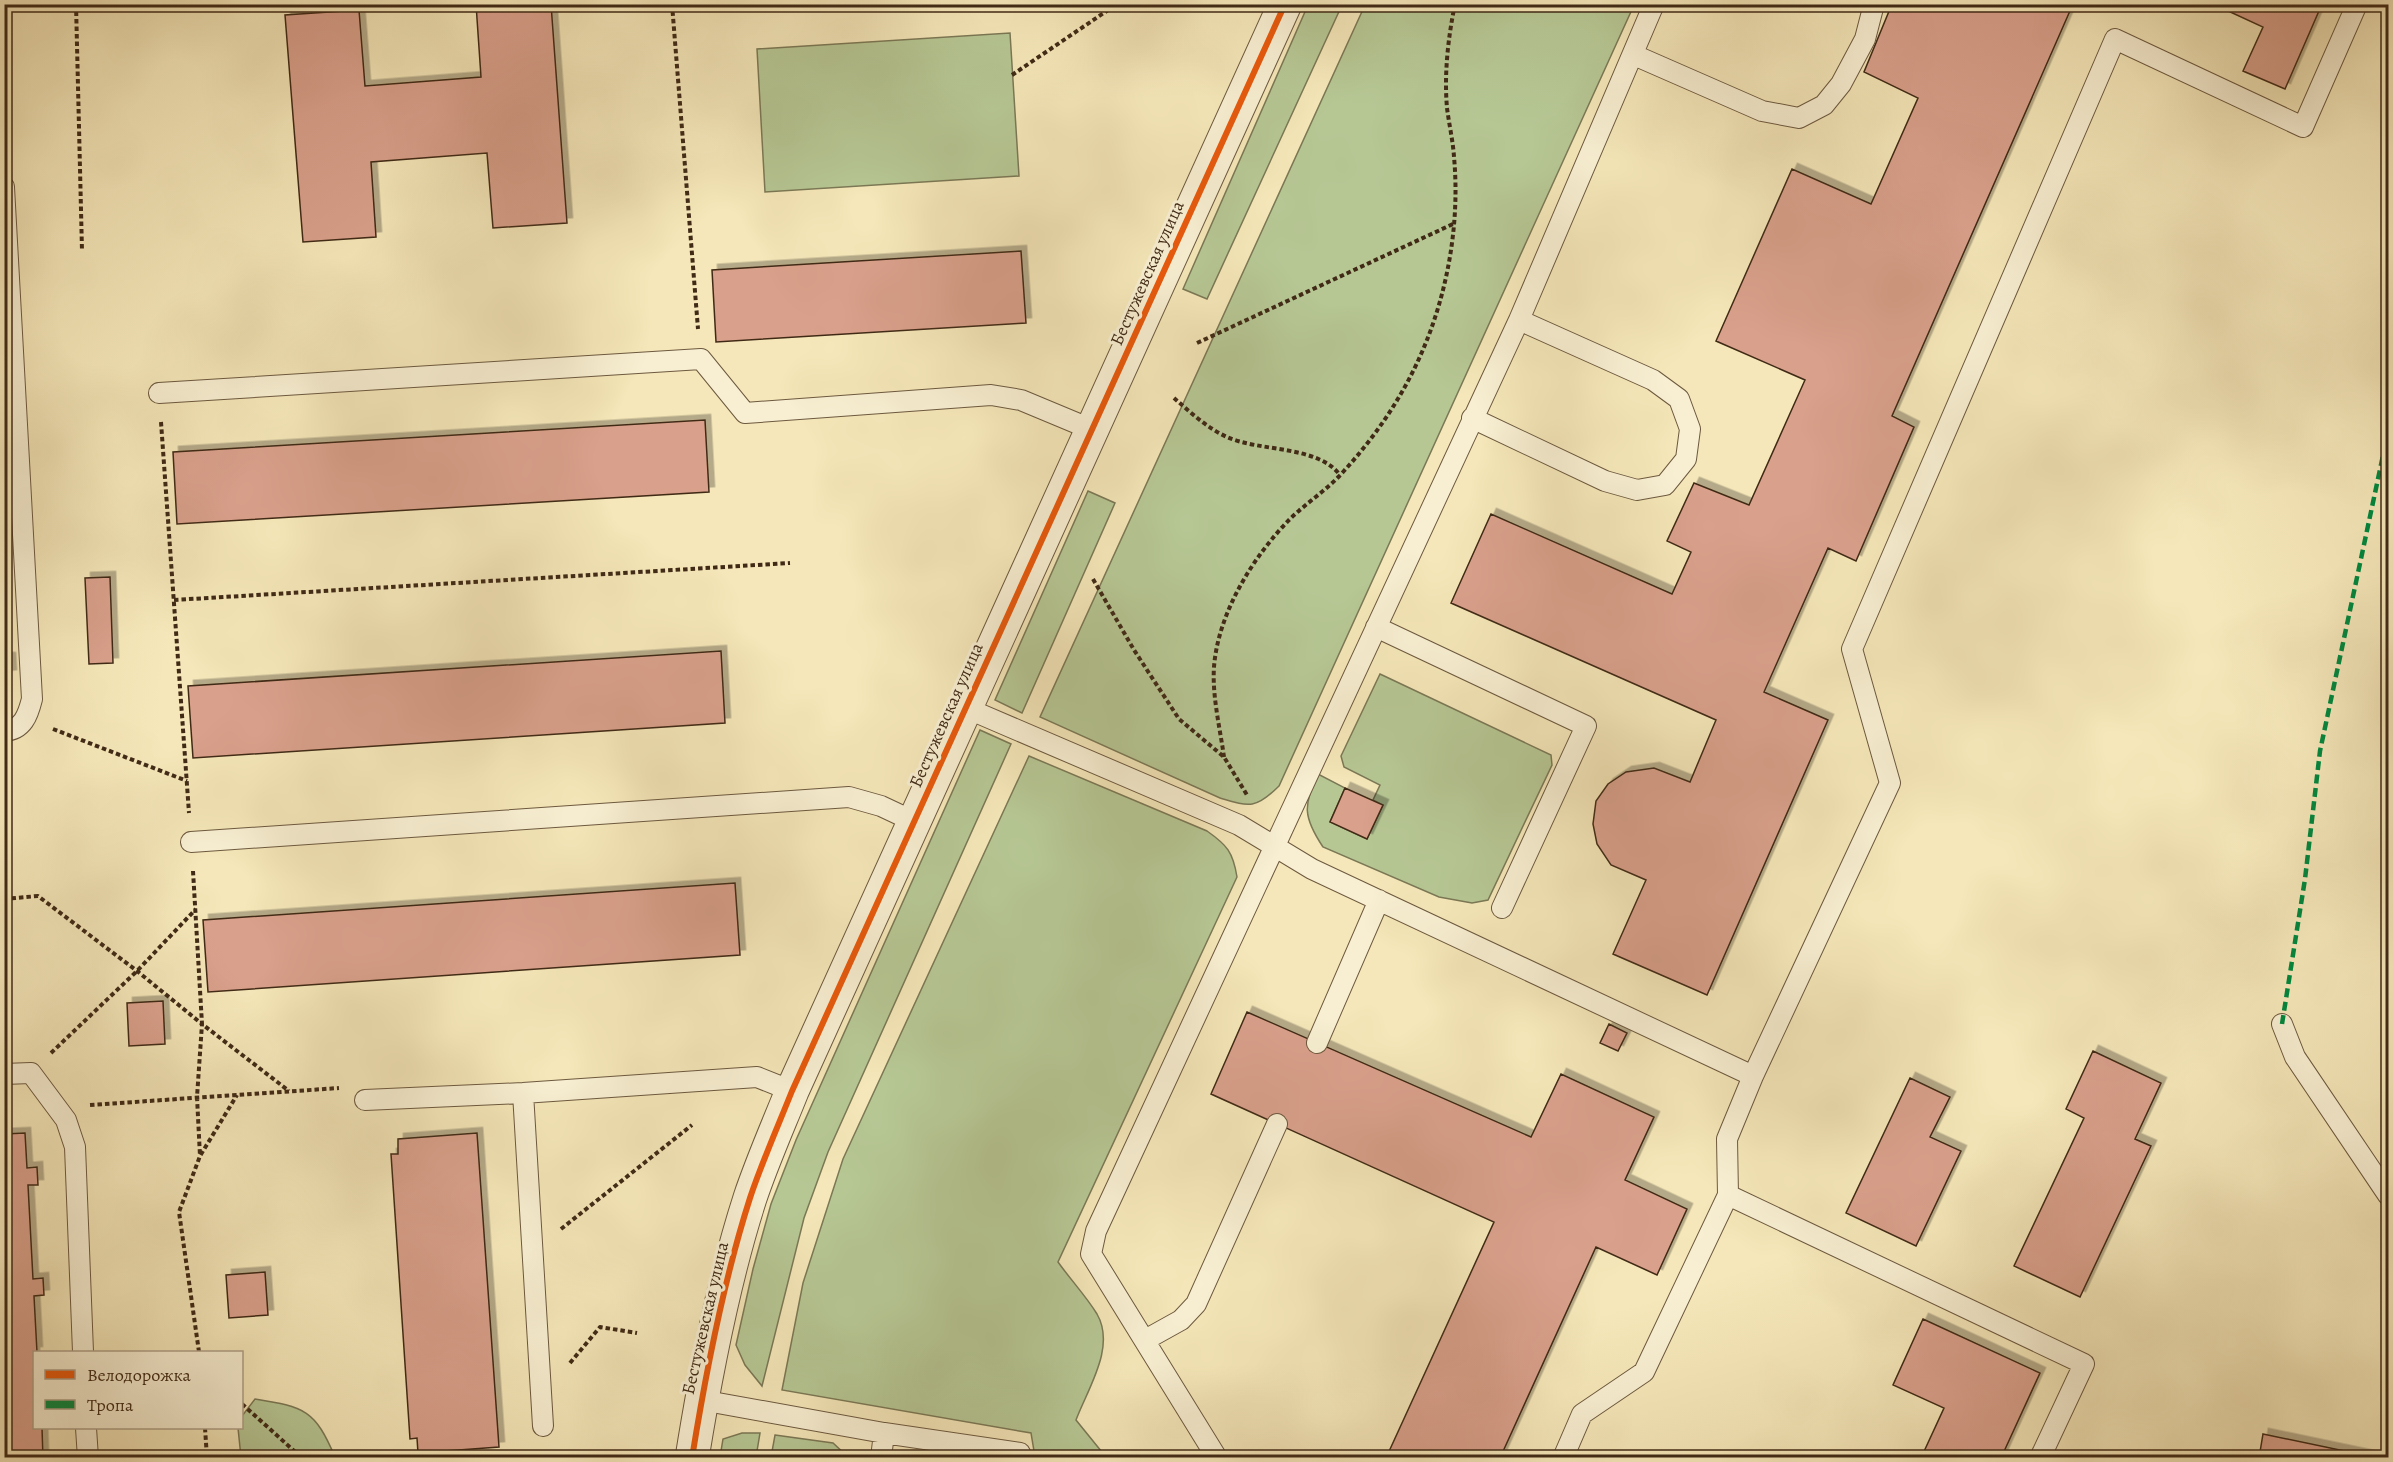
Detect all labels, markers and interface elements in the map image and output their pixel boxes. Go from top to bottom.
street label: Бестужевская улица [1104,196,1190,349]
street label: Бестужевская улица [903,638,989,791]
street label: Бестужевская улица [676,1239,734,1397]
legend [33,1351,243,1429]
text: Велодорожка [87,1363,192,1387]
text: Тропа [87,1393,134,1417]

